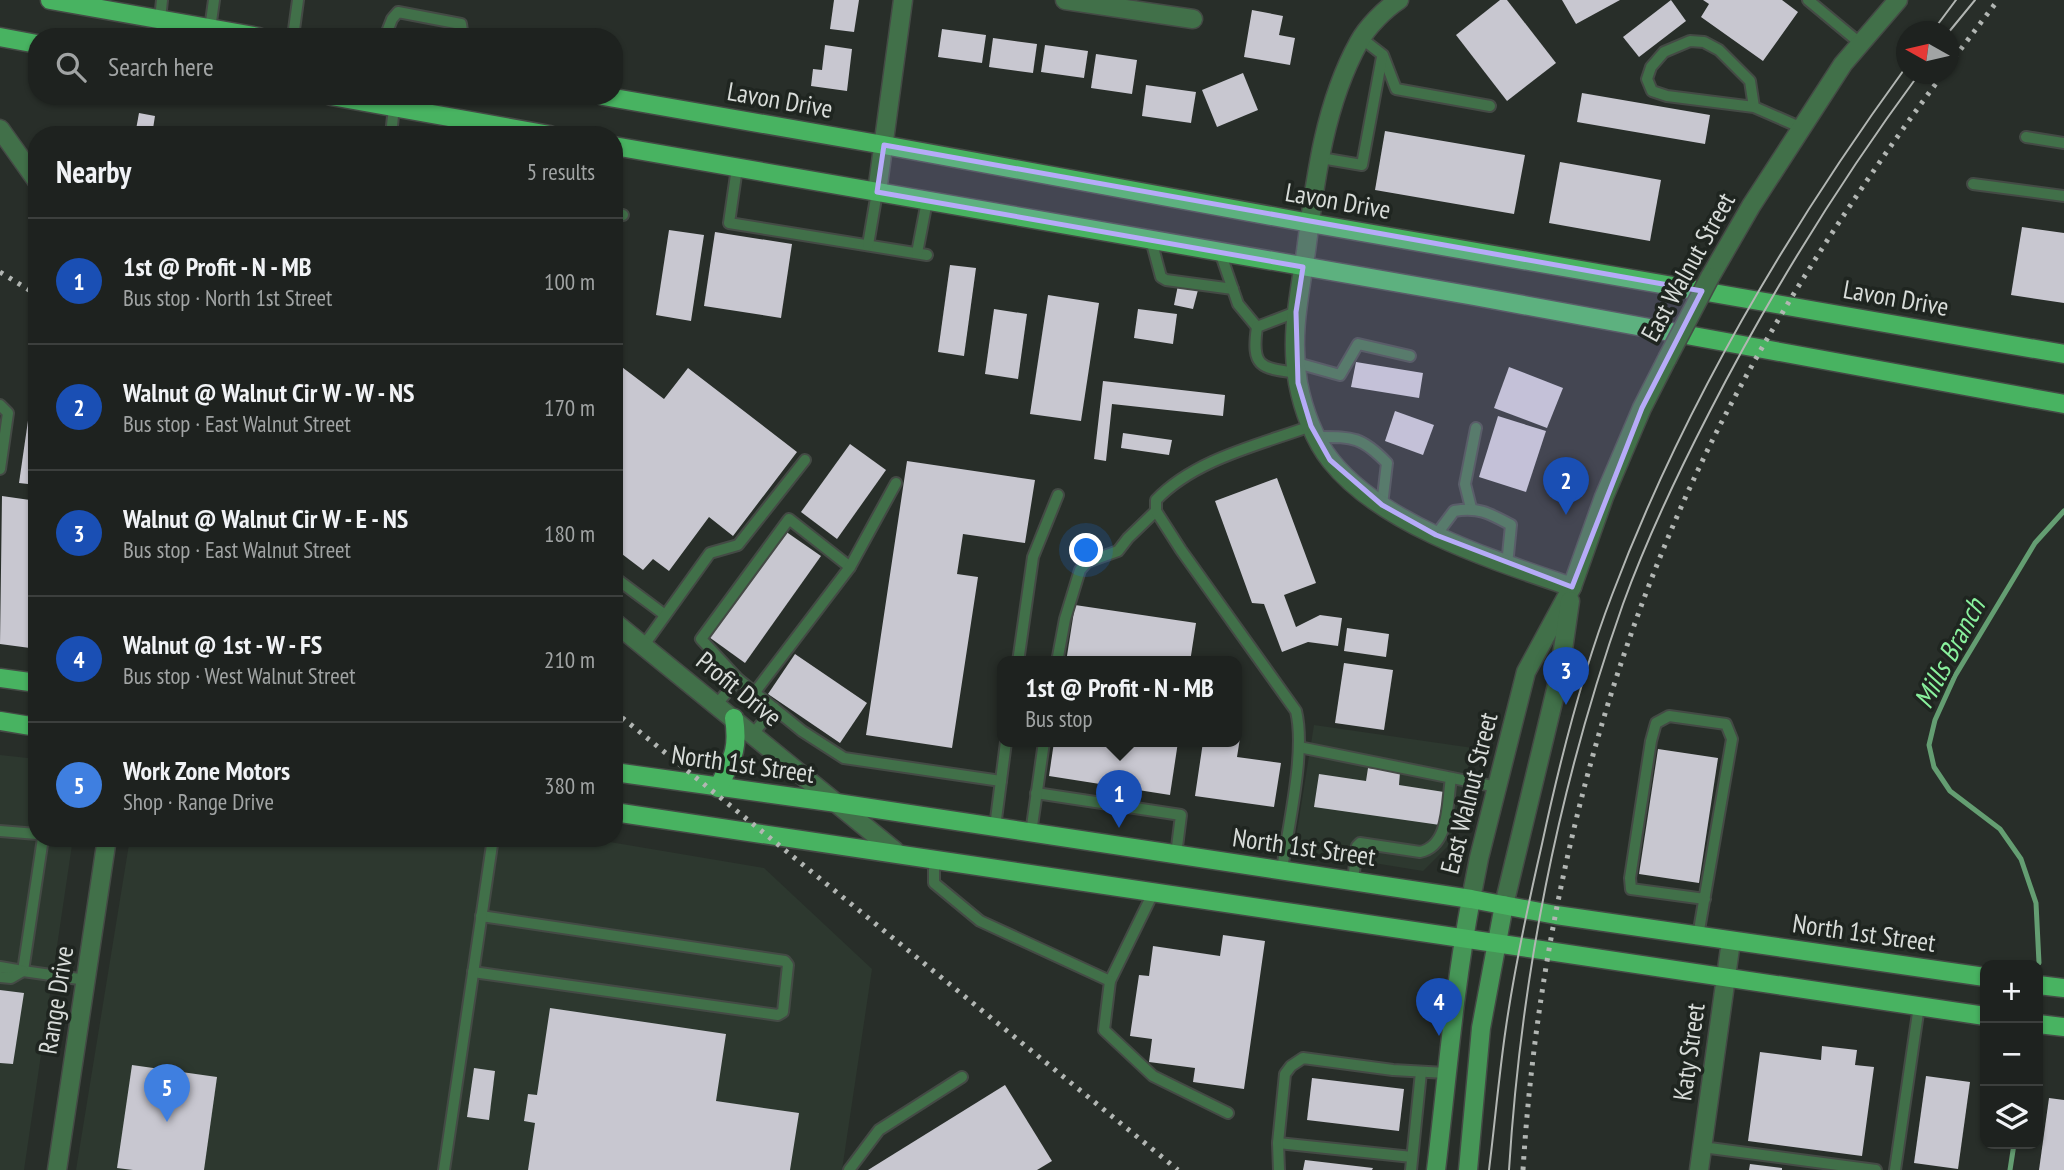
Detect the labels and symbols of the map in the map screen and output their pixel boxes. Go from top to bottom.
north arrow [1896,21,1959,84]
street label: Lavon Drive [725,74,835,125]
street label: Lavon Drive [1283,175,1393,226]
street label: East Walnut Street [1633,187,1742,347]
street label: Lavon Drive [1841,272,1951,323]
pin: 2 [1543,457,1589,515]
your location [1069,533,1103,567]
water label: Mills Branch [1904,590,1994,714]
street label: Profit Drive [690,644,789,733]
pin: 3 [1543,647,1589,705]
street label: East Walnut Street [1433,709,1504,877]
street label: North 1st Street [669,737,817,790]
pin: 1 [1096,770,1142,828]
street label: North 1st Street [1230,820,1378,873]
street label: North 1st Street [1790,906,1938,959]
street label: Range Drive [31,943,80,1056]
pin: 4 [1416,978,1462,1036]
street label: Katy Street [1665,1001,1712,1103]
pin: 5 [144,1064,190,1122]

